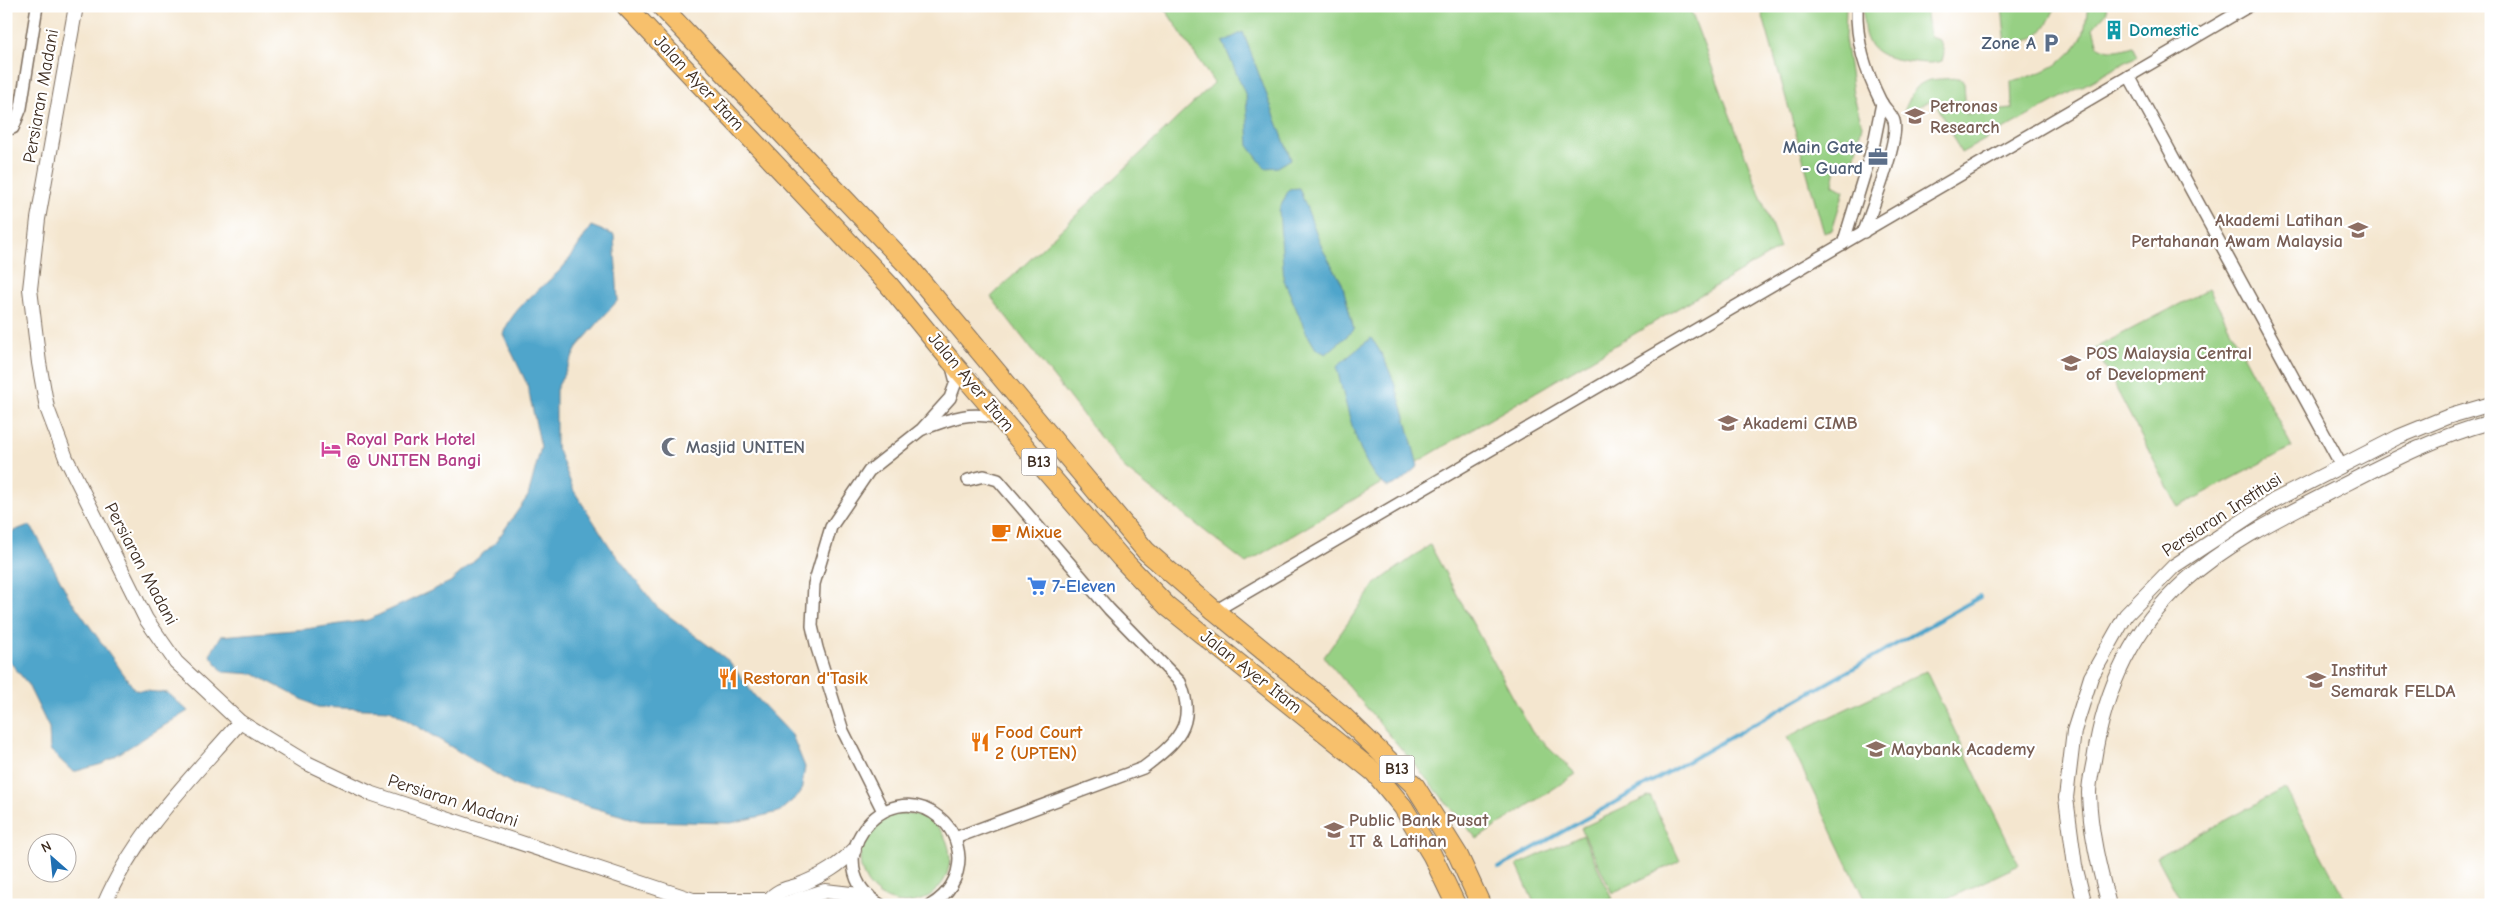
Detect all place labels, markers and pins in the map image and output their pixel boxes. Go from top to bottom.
building icon: Domestic [2103,19,2125,41]
place label: Domestic [2129,20,2200,41]
parking icon: Zone A [2040,32,2062,54]
place label: Zone A [1981,33,2036,54]
place label: Petronas Research [1930,96,2000,138]
school or university icon: Petronas Research [1904,105,1926,127]
place label: Main Gate - Guard [1783,137,1863,179]
office icon: Main Gate - Guard [1867,146,1889,168]
place label: Akademi Latihan Pertahanan Awam Malaysia [2131,210,2343,252]
school or university icon: Akademi Latihan Pertahanan Awam Malaysia [2347,219,2369,241]
place label: POS Malaysia Central of Development [2086,343,2252,385]
school or university icon: POS Malaysia Central of Development [2060,352,2082,374]
school or university icon: Akademi CIMB [1717,412,1739,434]
place label: Akademi CIMB [1743,413,1858,434]
place label: Royal Park Hotel @ UNITEN Bangi [346,429,481,471]
mosque icon: Masjid UNITEN [660,436,682,458]
place label: Masjid UNITEN [686,437,805,458]
hotel icon: Royal Park Hotel @ UNITEN Bangi [320,438,342,460]
cafe icon: Mixue [990,521,1012,543]
place label: Mixue [1016,522,1062,543]
supermarket icon: 7-Eleven [1026,575,1048,597]
place label: 7-Eleven [1052,576,1116,597]
place label: Institut Semarak FELDA [2331,660,2456,702]
restaurant icon: Restoran d'Tasik [717,667,739,689]
place label: Restoran d'Tasik [743,668,868,689]
school or university icon: Institut Semarak FELDA [2305,669,2327,691]
place label: Food Court 2 (UPTEN) [995,722,1084,764]
restaurant icon: Food Court 2 (UPTEN) [969,731,991,753]
school or university icon: Maybank Academy [1865,738,1887,760]
place label: Maybank Academy [1891,739,2036,760]
place label: Public Bank Pusat IT & Latihan [1349,810,1489,852]
school or university icon: Public Bank Pusat IT & Latihan [1323,819,1345,841]

